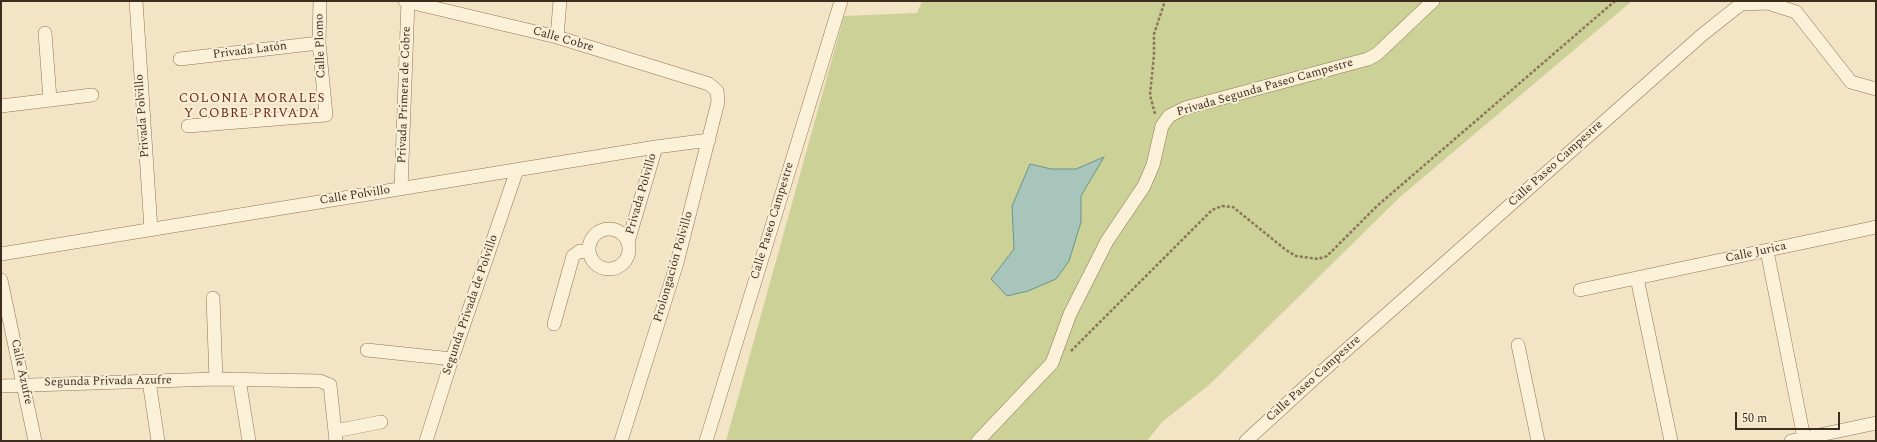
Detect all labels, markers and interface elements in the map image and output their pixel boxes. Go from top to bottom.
street label: Calle Plomo [313,13,329,79]
street label: Calle Cobre [531,24,595,56]
street label: Privada Primera de Cobre [395,26,415,164]
street label: Privada Latón [212,39,288,63]
street label: Privada Segunda Paseo Campestre [1175,56,1355,120]
street label: Privada Polvillo [133,74,153,158]
district label: COLONIA MORALES Y COBRE PRIVADA [179,91,325,122]
street label: Calle Paseo Campestre [1506,118,1606,210]
street label: Privada Polvillo [624,152,660,236]
street label: Calle Paseo Campestre [748,161,798,281]
street label: Calle Polvillo [319,183,391,209]
street label: Prolongación Polvillo [651,210,697,324]
street label: Segunda Privada de Polvillo [440,233,502,377]
street label: Calle Jurica [1724,240,1788,266]
street label: Calle Paseo Campestre [1264,333,1364,425]
street label: Calle Azufre [7,338,35,406]
street label: Segunda Privada Azufre [44,374,172,390]
scale bar [1737,404,1842,430]
text: 50 m [1742,409,1767,428]

